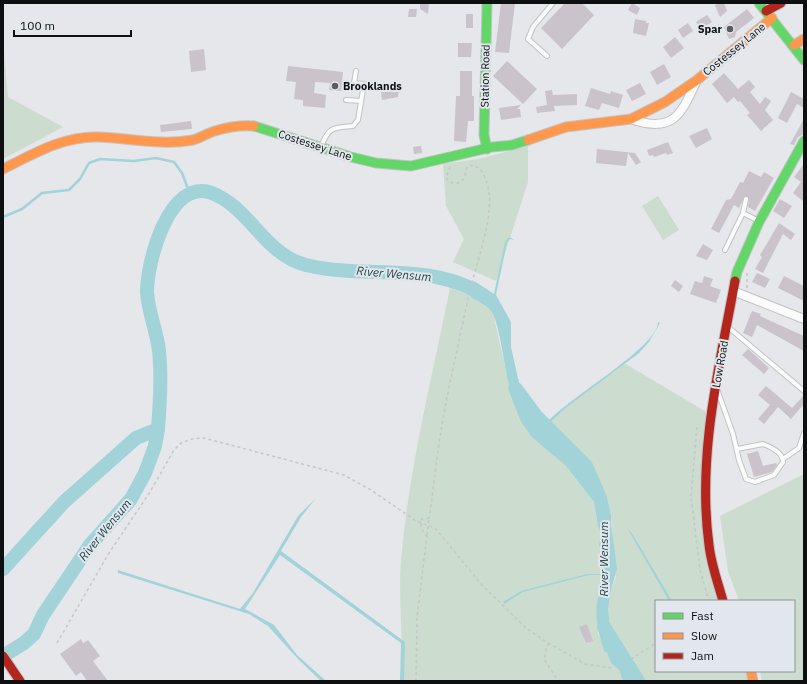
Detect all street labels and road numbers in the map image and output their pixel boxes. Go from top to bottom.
street label: Costessey Lane [700,19,768,79]
street label: Station Road [477,44,493,108]
street label: Costessey Lane [276,127,354,163]
street label: Low Road [709,339,731,389]

